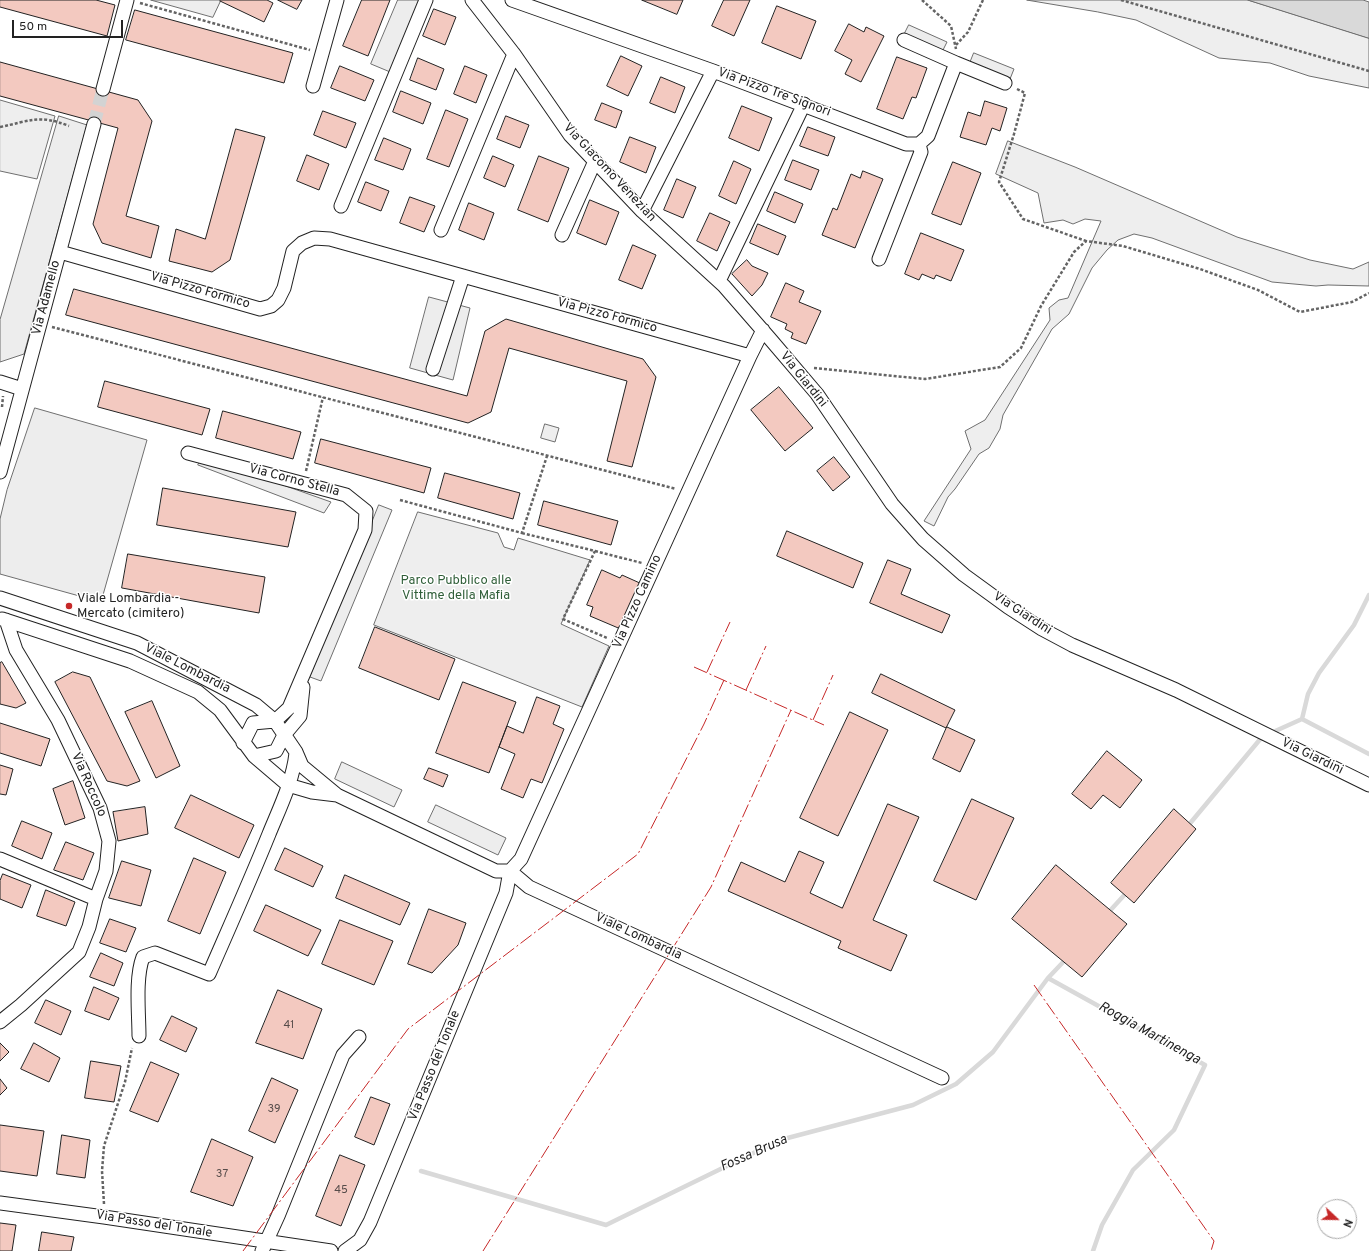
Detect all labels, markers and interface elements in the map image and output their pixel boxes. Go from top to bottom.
scale bar [14,12,125,38]
text: 50 m [19,19,47,35]
street label: Via Pizzo Tre Signori [715,65,833,121]
street label: Via Giacomo Venezian [559,120,659,226]
street label: Via Adamello [30,259,64,337]
street label: Via Pizzo Formico [148,269,252,313]
street label: Via Pizzo Formico [555,295,659,337]
street label: Via Giardini [776,349,830,411]
street label: Via Corno Stella [247,461,341,501]
street label: Via Pizzo Camino [610,553,666,651]
park label: Parco Pubblico alle Vittime della Mafia [401,573,511,604]
street label: Via Giardini [990,589,1054,639]
place label: Viale Lombardia - Mercato (cimitero) [77,591,184,622]
marker: Viale Lombardia - Mercato (cimitero) [64,601,74,611]
street label: Viale Lombardia [141,641,233,697]
street label: Via Giardini [1279,735,1345,779]
street label: Via Roccolo [67,751,109,819]
street label: Viale Lombardia [592,910,684,964]
water label: Roggia Martinenga [1095,999,1203,1069]
street label: Via Passo del Tonale [406,1008,464,1124]
house number: 41 [284,1019,294,1033]
house number: 39 [268,1103,280,1117]
water label: Fossa Brusa [718,1132,790,1176]
house number: 37 [216,1168,228,1182]
house number: 45 [334,1184,348,1198]
north arrow [1317,1199,1357,1239]
street label: Via Passo del Tonale [95,1208,213,1242]
text: N [1339,1217,1355,1229]

